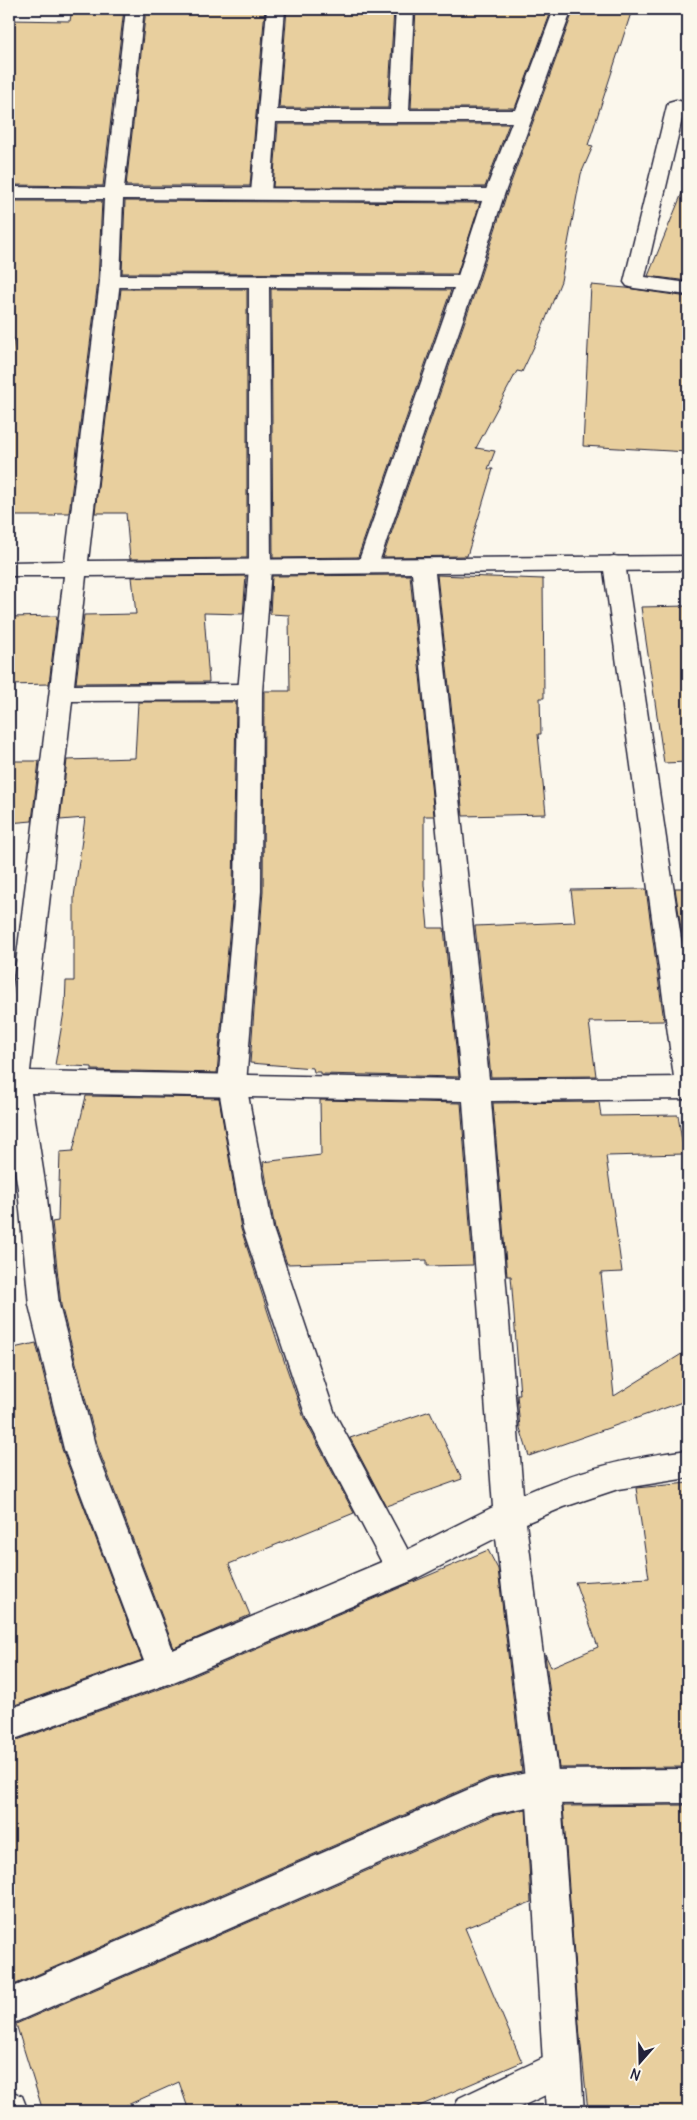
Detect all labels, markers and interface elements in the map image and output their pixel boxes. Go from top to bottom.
north arrow [614,2038,664,2088]
text: N [628,2064,643,2084]

